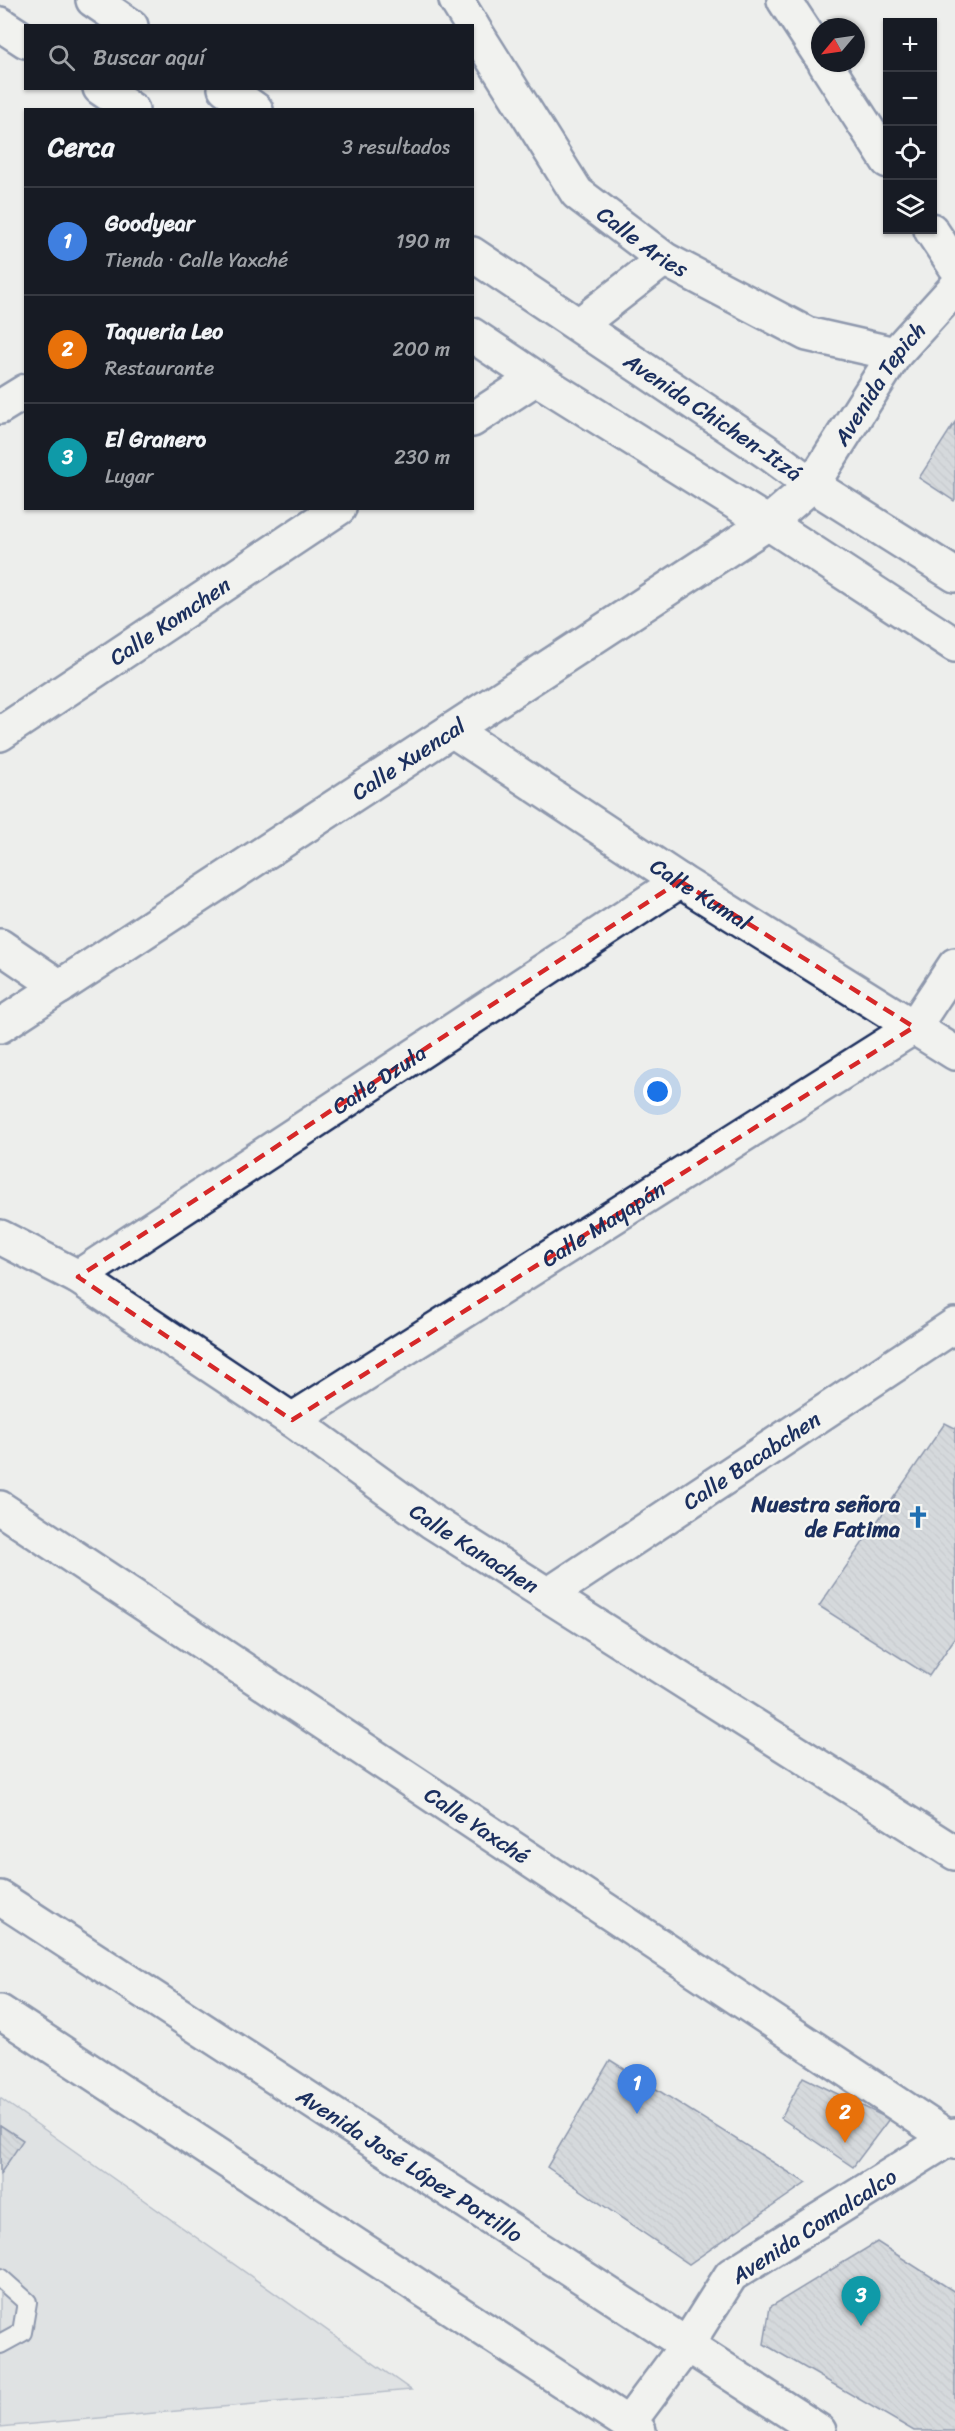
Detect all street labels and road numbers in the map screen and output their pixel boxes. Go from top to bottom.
street label: Calle Aries [588,195,696,288]
street label: Avenida Tepich [822,312,936,454]
street label: Avenida Chichen-Itzá [615,341,811,492]
street label: Calle Komchen [101,566,239,676]
street label: Calle Xuencal [343,706,474,811]
street label: Calle Kumal [642,847,760,941]
street label: Calle Dzula [323,1033,434,1125]
street label: Calle Mayapán [533,1169,673,1278]
street label: Calle Bacabchen [674,1400,829,1520]
street label: Calle Kanachen [401,1492,547,1604]
street label: Calle Yaxché [416,1775,538,1874]
street label: Avenida José López Portillo [288,2076,531,2253]
street label: Avenida Comalcalco [722,2157,905,2295]

